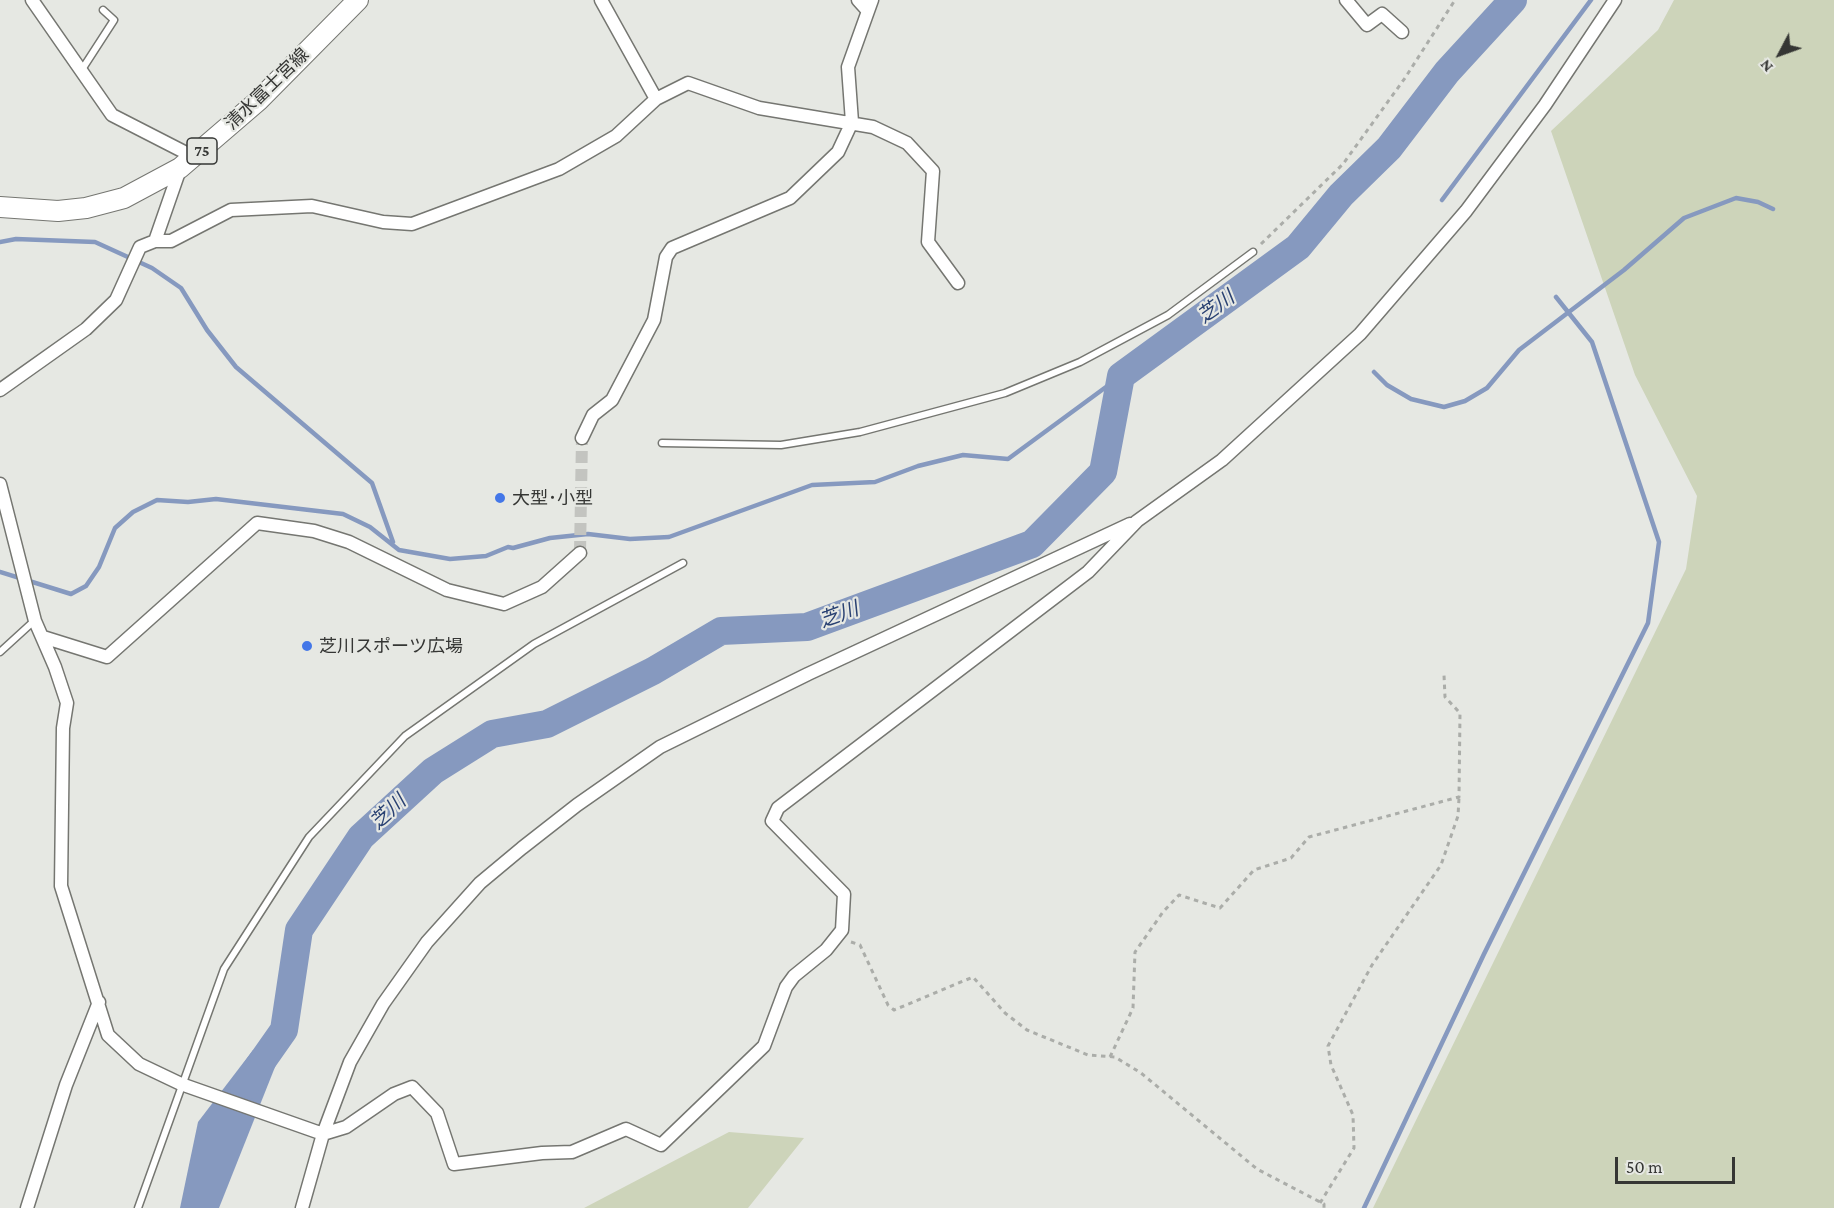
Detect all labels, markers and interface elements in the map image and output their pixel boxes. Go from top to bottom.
north arrow [1750,24,1810,84]
street label: 清水富士宮線 [221,44,313,134]
text: N [1756,56,1776,76]
road number: 75 [187,138,217,164]
water label: 芝川 [1193,286,1239,328]
place label: 大型･小型 [512,487,593,509]
marker: 大型･小型 [493,491,507,505]
water label: 芝川 [816,597,862,633]
place label: 芝川スポーツ広場 [319,635,463,657]
marker: 芝川スポーツ広場 [300,639,314,653]
water label: 芝川 [365,790,411,834]
scale bar [1618,1145,1738,1183]
text: 50 m [1626,1157,1663,1177]

